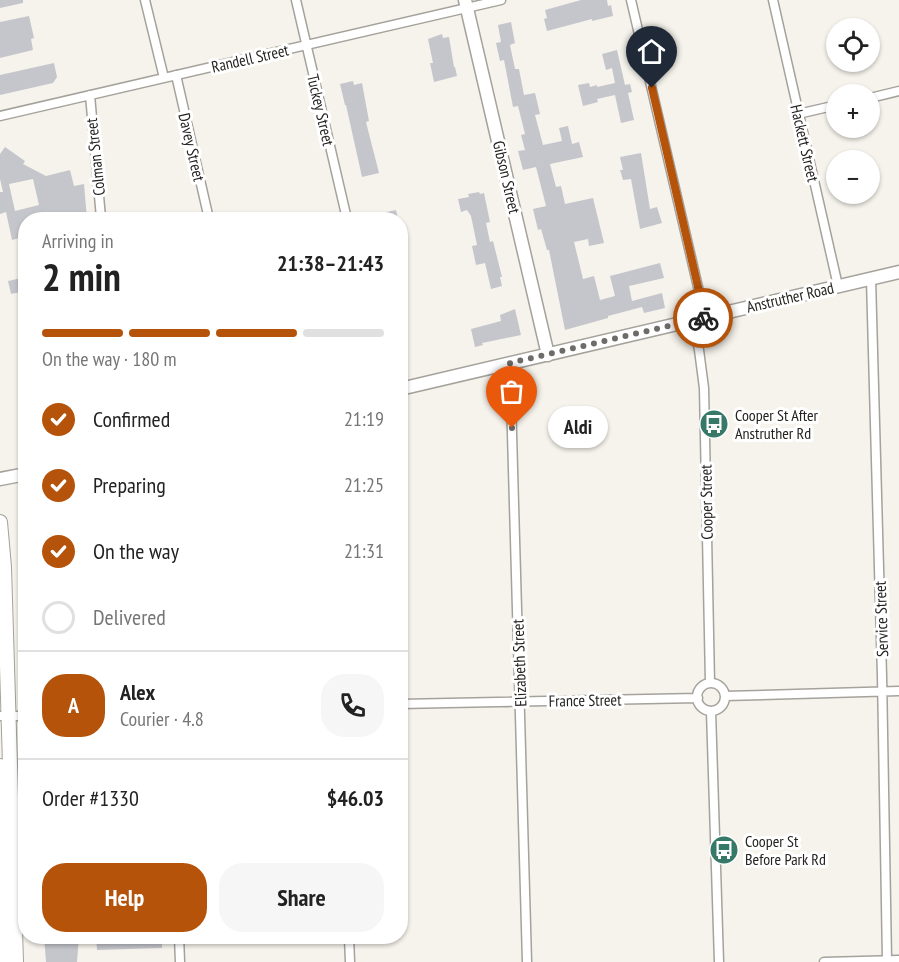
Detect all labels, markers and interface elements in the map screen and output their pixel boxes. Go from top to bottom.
map controls [826,18,880,204]
button: locate [826,18,880,72]
pin [626,26,677,88]
icon: home [635,35,668,68]
street label: Randell Street [209,39,291,77]
street label: Tuckey Street [303,72,339,148]
button: + [826,84,880,138]
street label: Hackett Street [786,102,824,184]
street label: Davey Street [174,111,210,184]
street label: Colman Street [81,117,109,197]
street label: Gibson Street [489,139,525,216]
button: − [826,150,880,204]
text: Arriving in [42,228,114,254]
text: 21:38–21:43 [277,249,384,277]
text: 2 min [42,251,121,302]
street label: Anstruther Road [744,277,836,317]
courier [673,288,733,348]
icon: bike [687,302,720,335]
text: On the way · 180 m [42,346,177,372]
pin [486,366,537,428]
icon: bag [495,375,528,408]
icon: check [42,403,75,436]
text: Confirmed [93,405,170,433]
place label: Cooper St After Anstruther Rd [735,405,819,443]
text: 21:19 [344,406,384,432]
callout: Aldi [548,407,608,449]
bus stop icon: Cooper St After Anstruther Rd [698,408,730,440]
text: Aldi [564,414,592,440]
street label: Cooper Street [695,464,717,540]
icon: check [42,469,75,502]
text: Preparing [93,471,166,499]
text: 21:25 [344,472,384,498]
icon: check [42,535,75,568]
text: On the way [93,537,179,565]
text: 21:31 [344,538,384,564]
street label: Service Street [870,580,892,657]
text: Delivered [93,603,166,631]
street label: Elizabeth Street [507,618,531,707]
button: phone [321,674,384,737]
text: Alex [120,678,155,706]
street label: France Street [548,689,622,711]
text: A [68,691,79,719]
text: Courier · 4.8 [120,706,204,732]
text: Order #1330 [42,784,139,812]
text: $46.03 [327,784,384,812]
place label: Cooper St Before Park Rd [745,831,826,869]
bus stop icon: Cooper St Before Park Rd [708,834,740,866]
button: Help [42,863,207,932]
button: Share [219,863,384,932]

